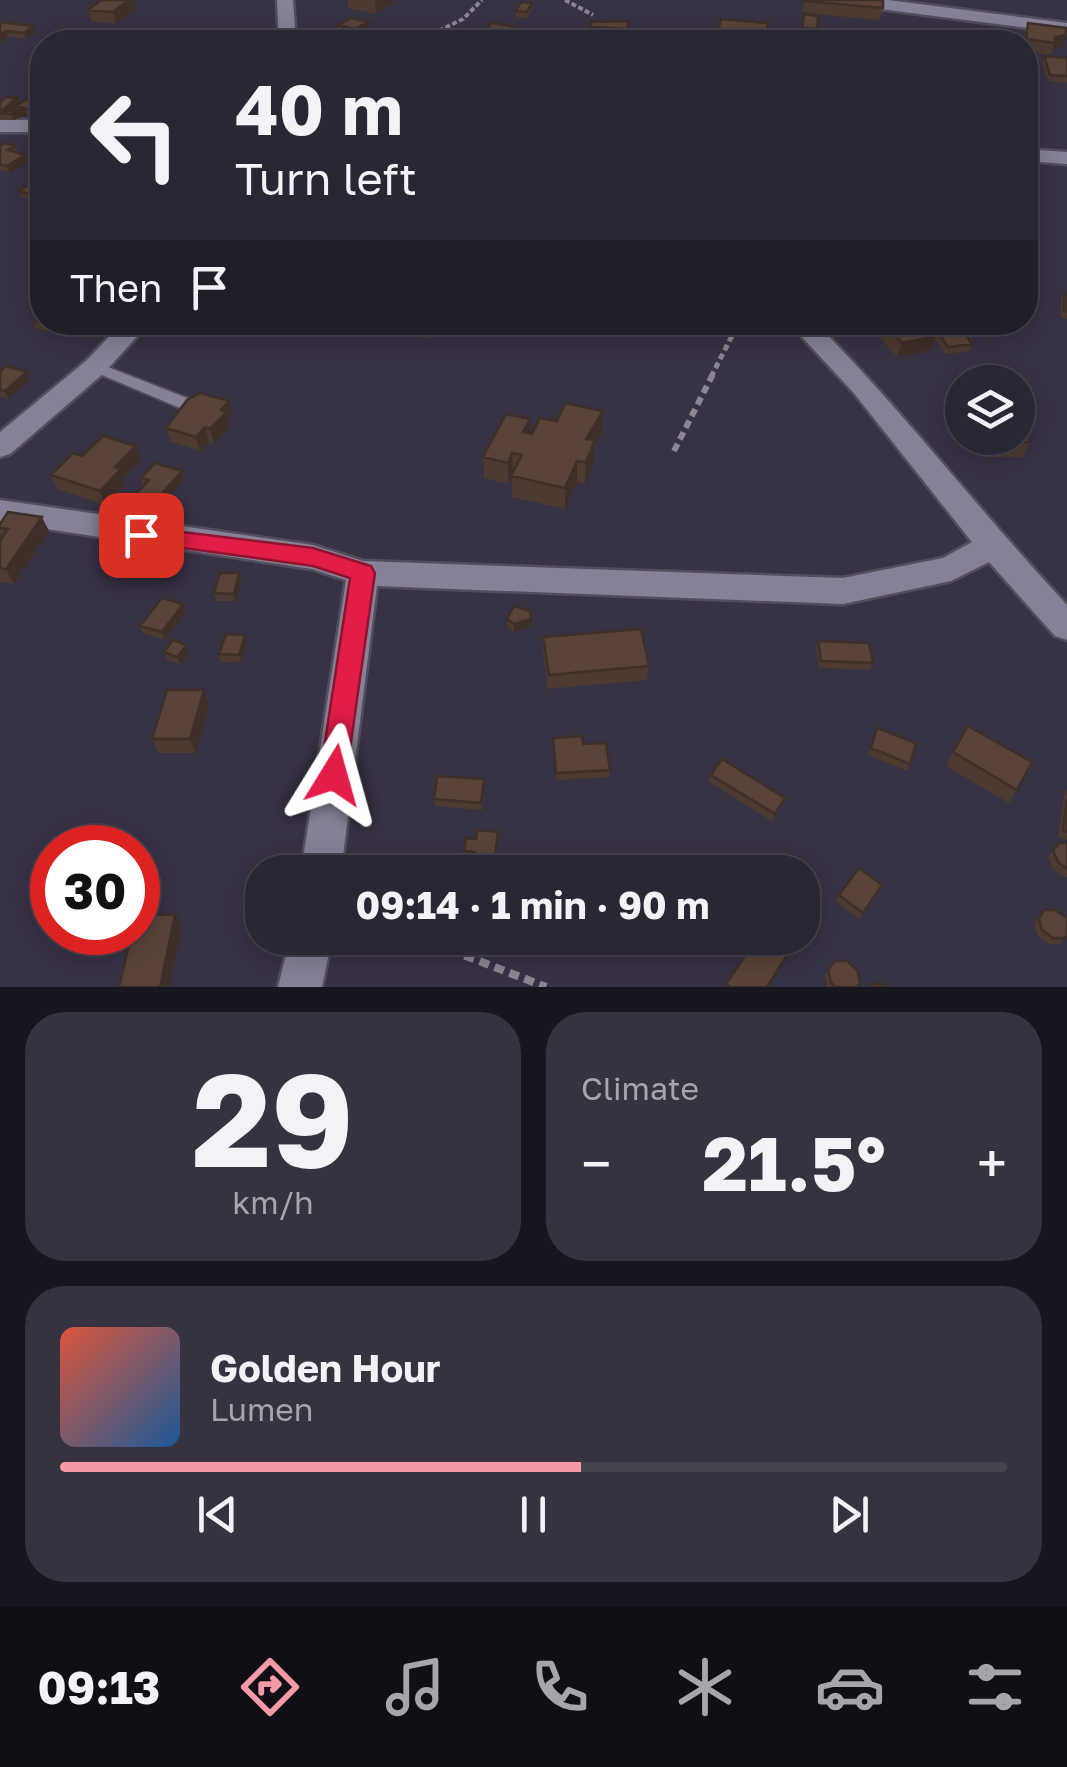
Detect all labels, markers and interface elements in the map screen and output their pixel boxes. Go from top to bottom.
text: 40 m [235,66,403,150]
icon: left [70,70,200,200]
text: Turn left [235,151,417,205]
icon: arrive [182,260,237,315]
text: Then [70,265,162,310]
map controls [945,365,1035,455]
button: layers [945,365,1035,455]
pin [99,493,184,578]
icon: arrive [114,508,169,563]
position arrow [282,723,386,827]
speed limit sign: 30 [30,825,160,955]
text: 09:14 · 1 min · 90 m [356,882,709,927]
text: 29 [192,1040,354,1196]
text: Climate [581,1069,699,1107]
text: 21.5° [702,1117,886,1208]
text: − [581,1130,611,1196]
text: + [977,1130,1007,1196]
text: km/h [232,1183,314,1221]
text: Golden Hour [210,1345,441,1390]
text: Lumen [210,1390,314,1428]
icon: previous [190,1487,245,1542]
icon: pause [506,1487,561,1542]
icon: next [822,1487,877,1542]
icon: directions [235,1652,305,1722]
icon: music [380,1652,450,1722]
icon: phone [525,1652,595,1722]
icon: climate [670,1652,740,1722]
icon: car [815,1652,885,1722]
icon: filters [960,1652,1030,1722]
text: 09:13 [37,1660,160,1714]

